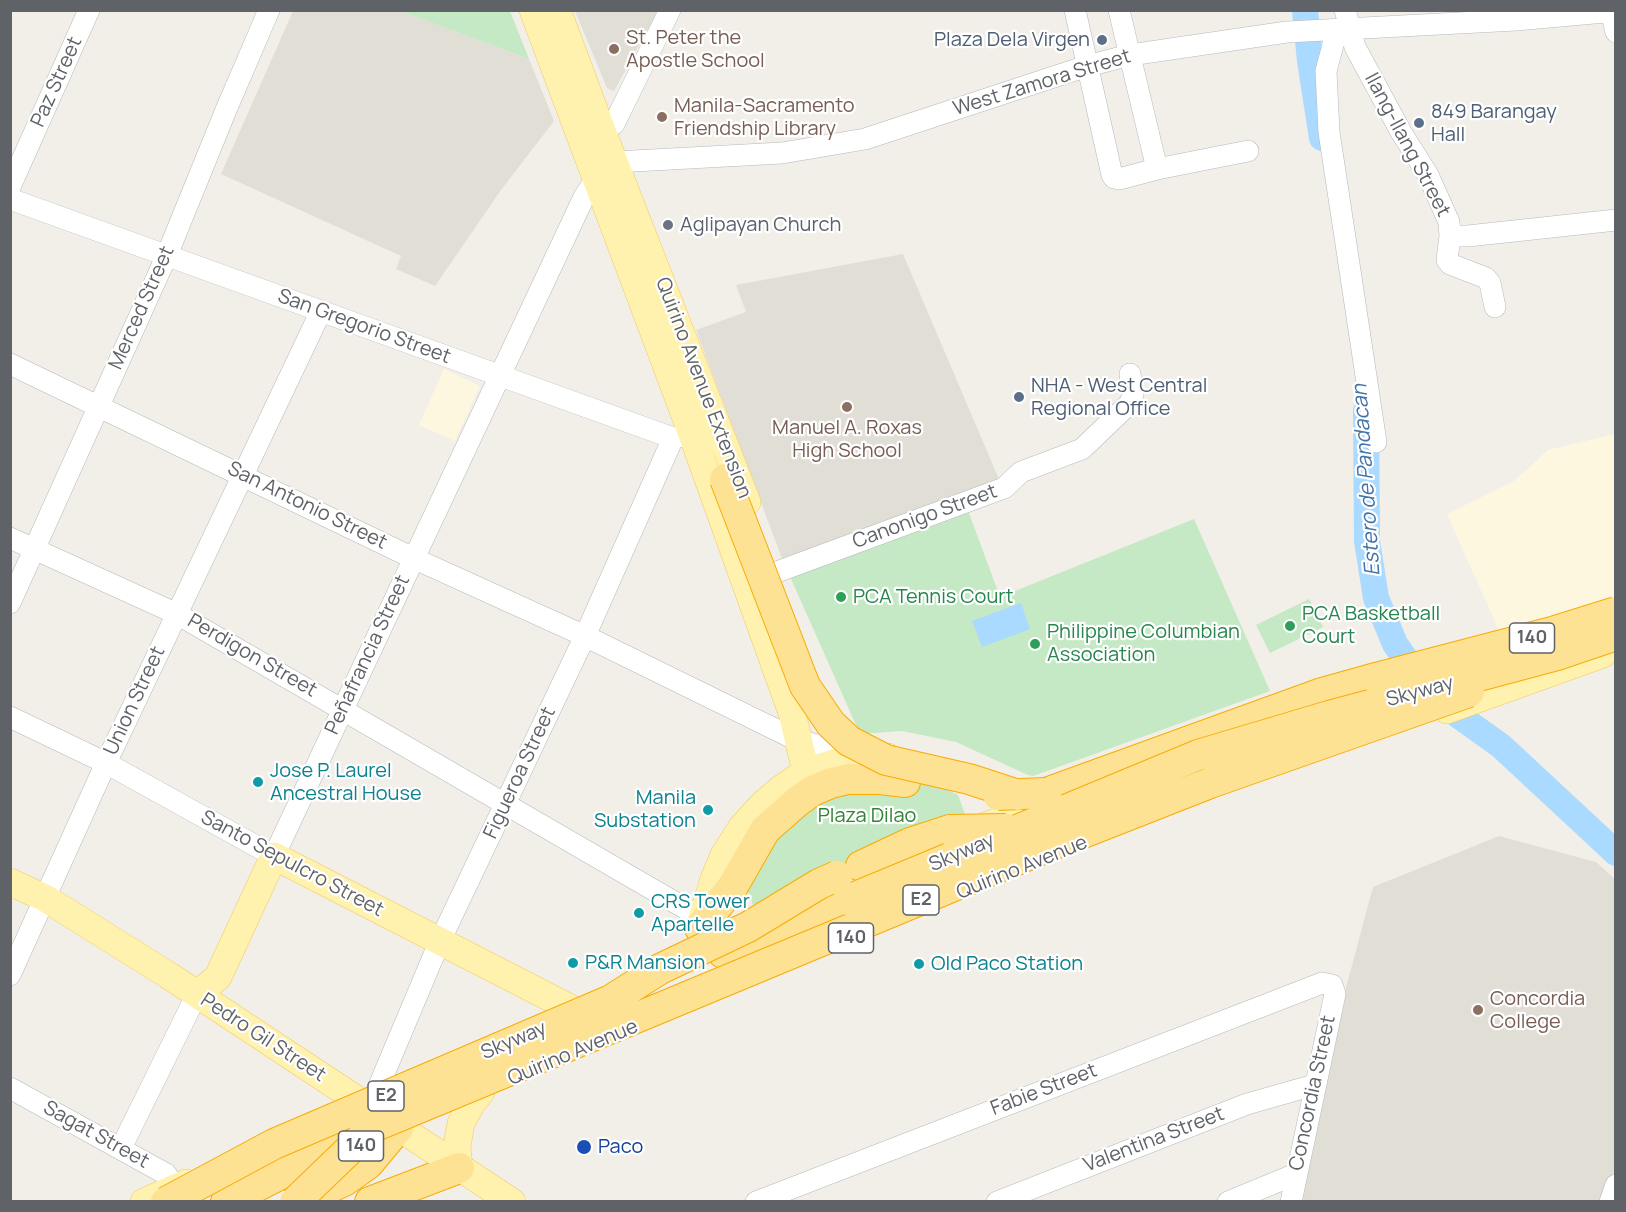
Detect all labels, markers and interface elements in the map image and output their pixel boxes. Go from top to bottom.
place label: St. Peter the Apostle School [626,26,765,73]
place label: Plaza Dela Virgen [934,28,1090,52]
street label: Paz Street [27,33,87,131]
marker: Plaza Dela Virgen [1095,33,1109,47]
marker: St. Peter the Apostle School [607,42,621,56]
street label: West Zamora Street [950,45,1134,121]
street label: Ilang-Ilang Street [1359,69,1455,221]
place label: Manila-Sacramento Friendship Library [674,94,855,141]
place label: 849 Barangay Hall [1431,100,1557,147]
marker: Manila-Sacramento Friendship Library [655,110,669,124]
marker: 849 Barangay Hall [1412,116,1426,130]
place label: Aglipayan Church [680,213,841,237]
marker: Aglipayan Church [661,218,675,232]
street label: Merced Street [104,243,180,373]
street label: Quirino Avenue Extension [650,274,756,502]
street label: San Gregorio Street [274,285,454,369]
place label: NHA - West Central Regional Office [1031,374,1207,421]
water label: Estero de Pandacan [1348,383,1386,577]
marker: NHA - West Central Regional Office [1012,390,1026,404]
marker: Manuel A. Roxas High School [840,400,854,414]
place label: Manuel A. Roxas High School [772,416,922,463]
street label: San Antonio Street [223,457,391,555]
street label: Canonigo Street [849,480,1001,554]
street label: Peñafrancia Street [321,572,415,738]
place label: PCA Tennis Court [853,585,1014,609]
marker: PCA Tennis Court [834,590,848,604]
place label: PCA Basketball Court [1302,602,1440,649]
street label: Perdigon Street [183,609,321,703]
marker: PCA Basketball Court [1283,619,1297,633]
place label: Philippine Columbian Association [1047,620,1240,667]
road number: 140 [1510,623,1555,653]
marker: Philippine Columbian Association [1028,637,1042,651]
street label: Union Street [99,643,171,759]
street label: Skyway [1384,672,1456,712]
street label: Figueroa Street [479,703,561,843]
place label: Jose P. Laurel Ancestral House [270,759,422,806]
marker: Jose P. Laurel Ancestral House [251,775,265,789]
place label: Manila Substation [594,786,696,833]
marker: Manila Substation [701,803,715,817]
park label: Plaza Dilao [818,804,916,828]
street label: Santo Sepulcro Street [197,806,387,922]
street label: Skyway [926,829,998,877]
street label: Quirino Avenue [953,831,1091,905]
road number: E2 [903,885,939,915]
place label: CRS Tower Apartelle [651,890,750,937]
marker: CRS Tower Apartelle [632,906,646,920]
road number: 140 [828,923,874,953]
place label: P&R Mansion [585,951,705,975]
place label: Old Paco Station [931,952,1083,976]
marker: P&R Mansion [566,956,580,970]
marker: Old Paco Station [912,957,926,971]
place label: Concordia College [1490,987,1585,1034]
street label: Pedro Gil Street [196,989,330,1087]
marker: Concordia College [1471,1003,1485,1017]
street label: Concordia Street [1285,1013,1341,1173]
street label: Quirino Avenue [504,1015,642,1091]
street label: Skyway [478,1017,550,1065]
street label: Fabie Street [988,1059,1100,1121]
road number: E2 [368,1081,404,1111]
street label: Sagat Street [39,1096,153,1174]
street label: Valentina Street [1080,1102,1228,1178]
road number: 140 [338,1131,384,1161]
place label: Paco [598,1135,643,1159]
marker: Paco [575,1138,593,1156]

